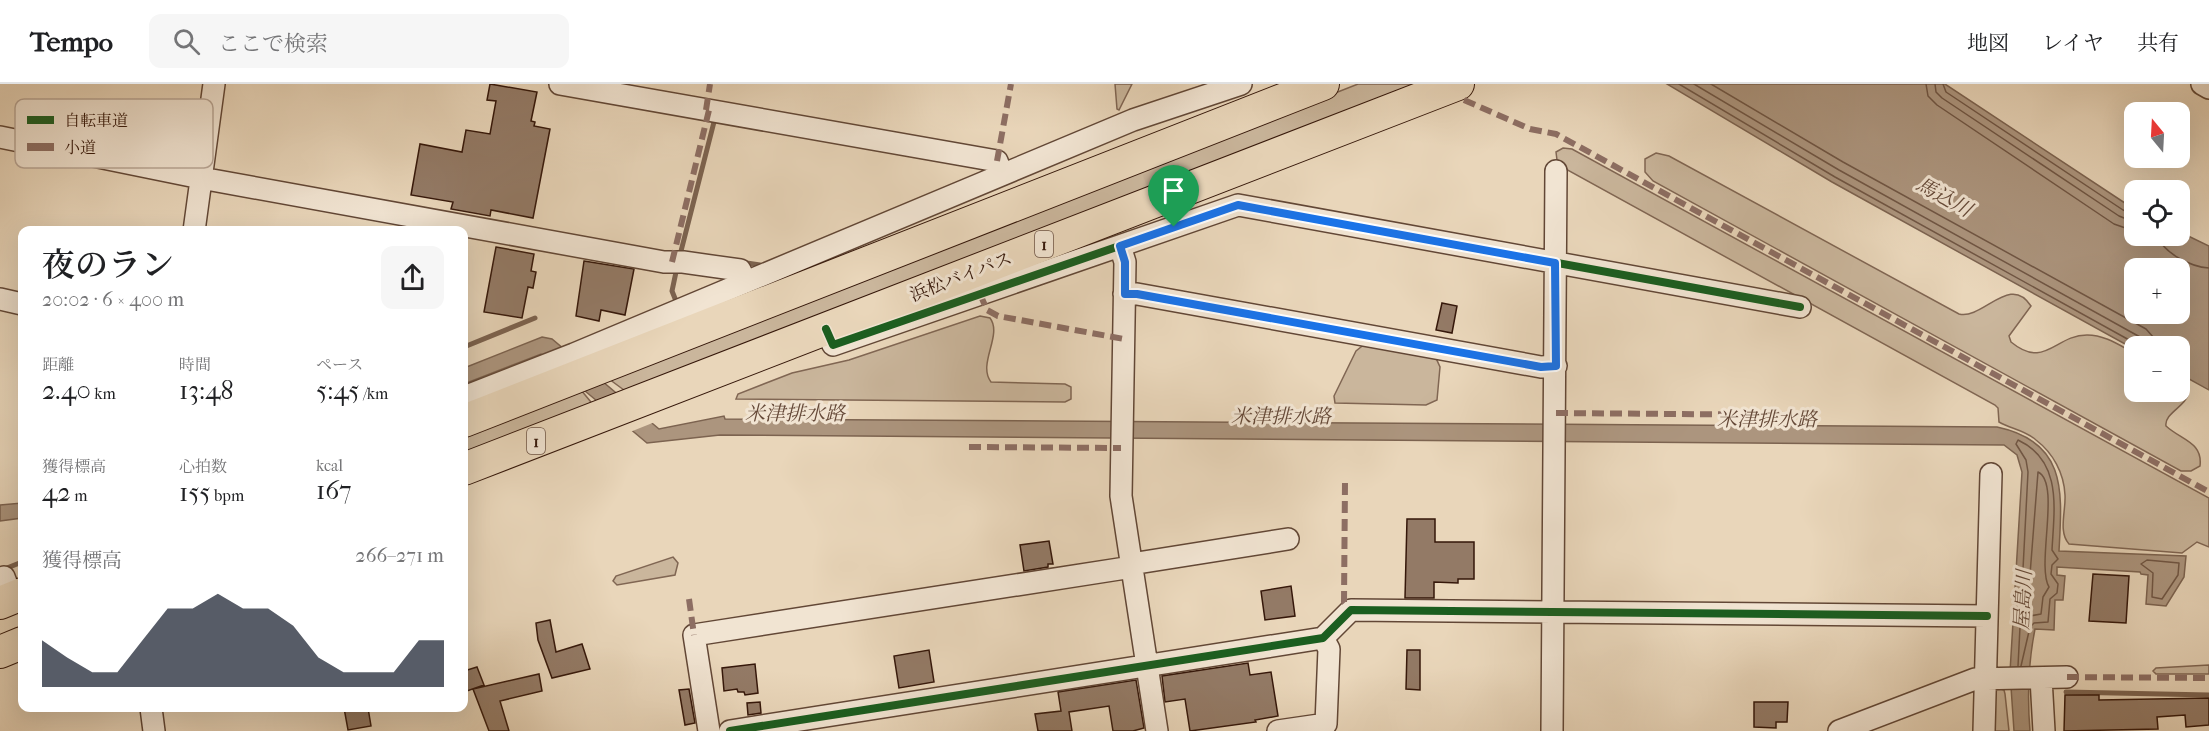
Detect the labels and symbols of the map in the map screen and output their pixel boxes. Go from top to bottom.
legend [15,99,213,168]
north arrow [2124,102,2190,168]
text: 自転車道 [64,111,128,130]
text: 小道 [64,138,96,157]
pin [1148,165,1199,227]
water label: 馬込川 [1912,172,1978,223]
road number: 1 [1035,231,1053,257]
street label: 浜松バイパス [907,248,1015,306]
water label: 米津排水路 [745,402,847,425]
water label: 米津排水路 [1231,405,1333,428]
water label: 米津排水路 [1717,408,1819,431]
road number: 1 [527,428,545,454]
water label: 屋島川 [2010,567,2036,631]

